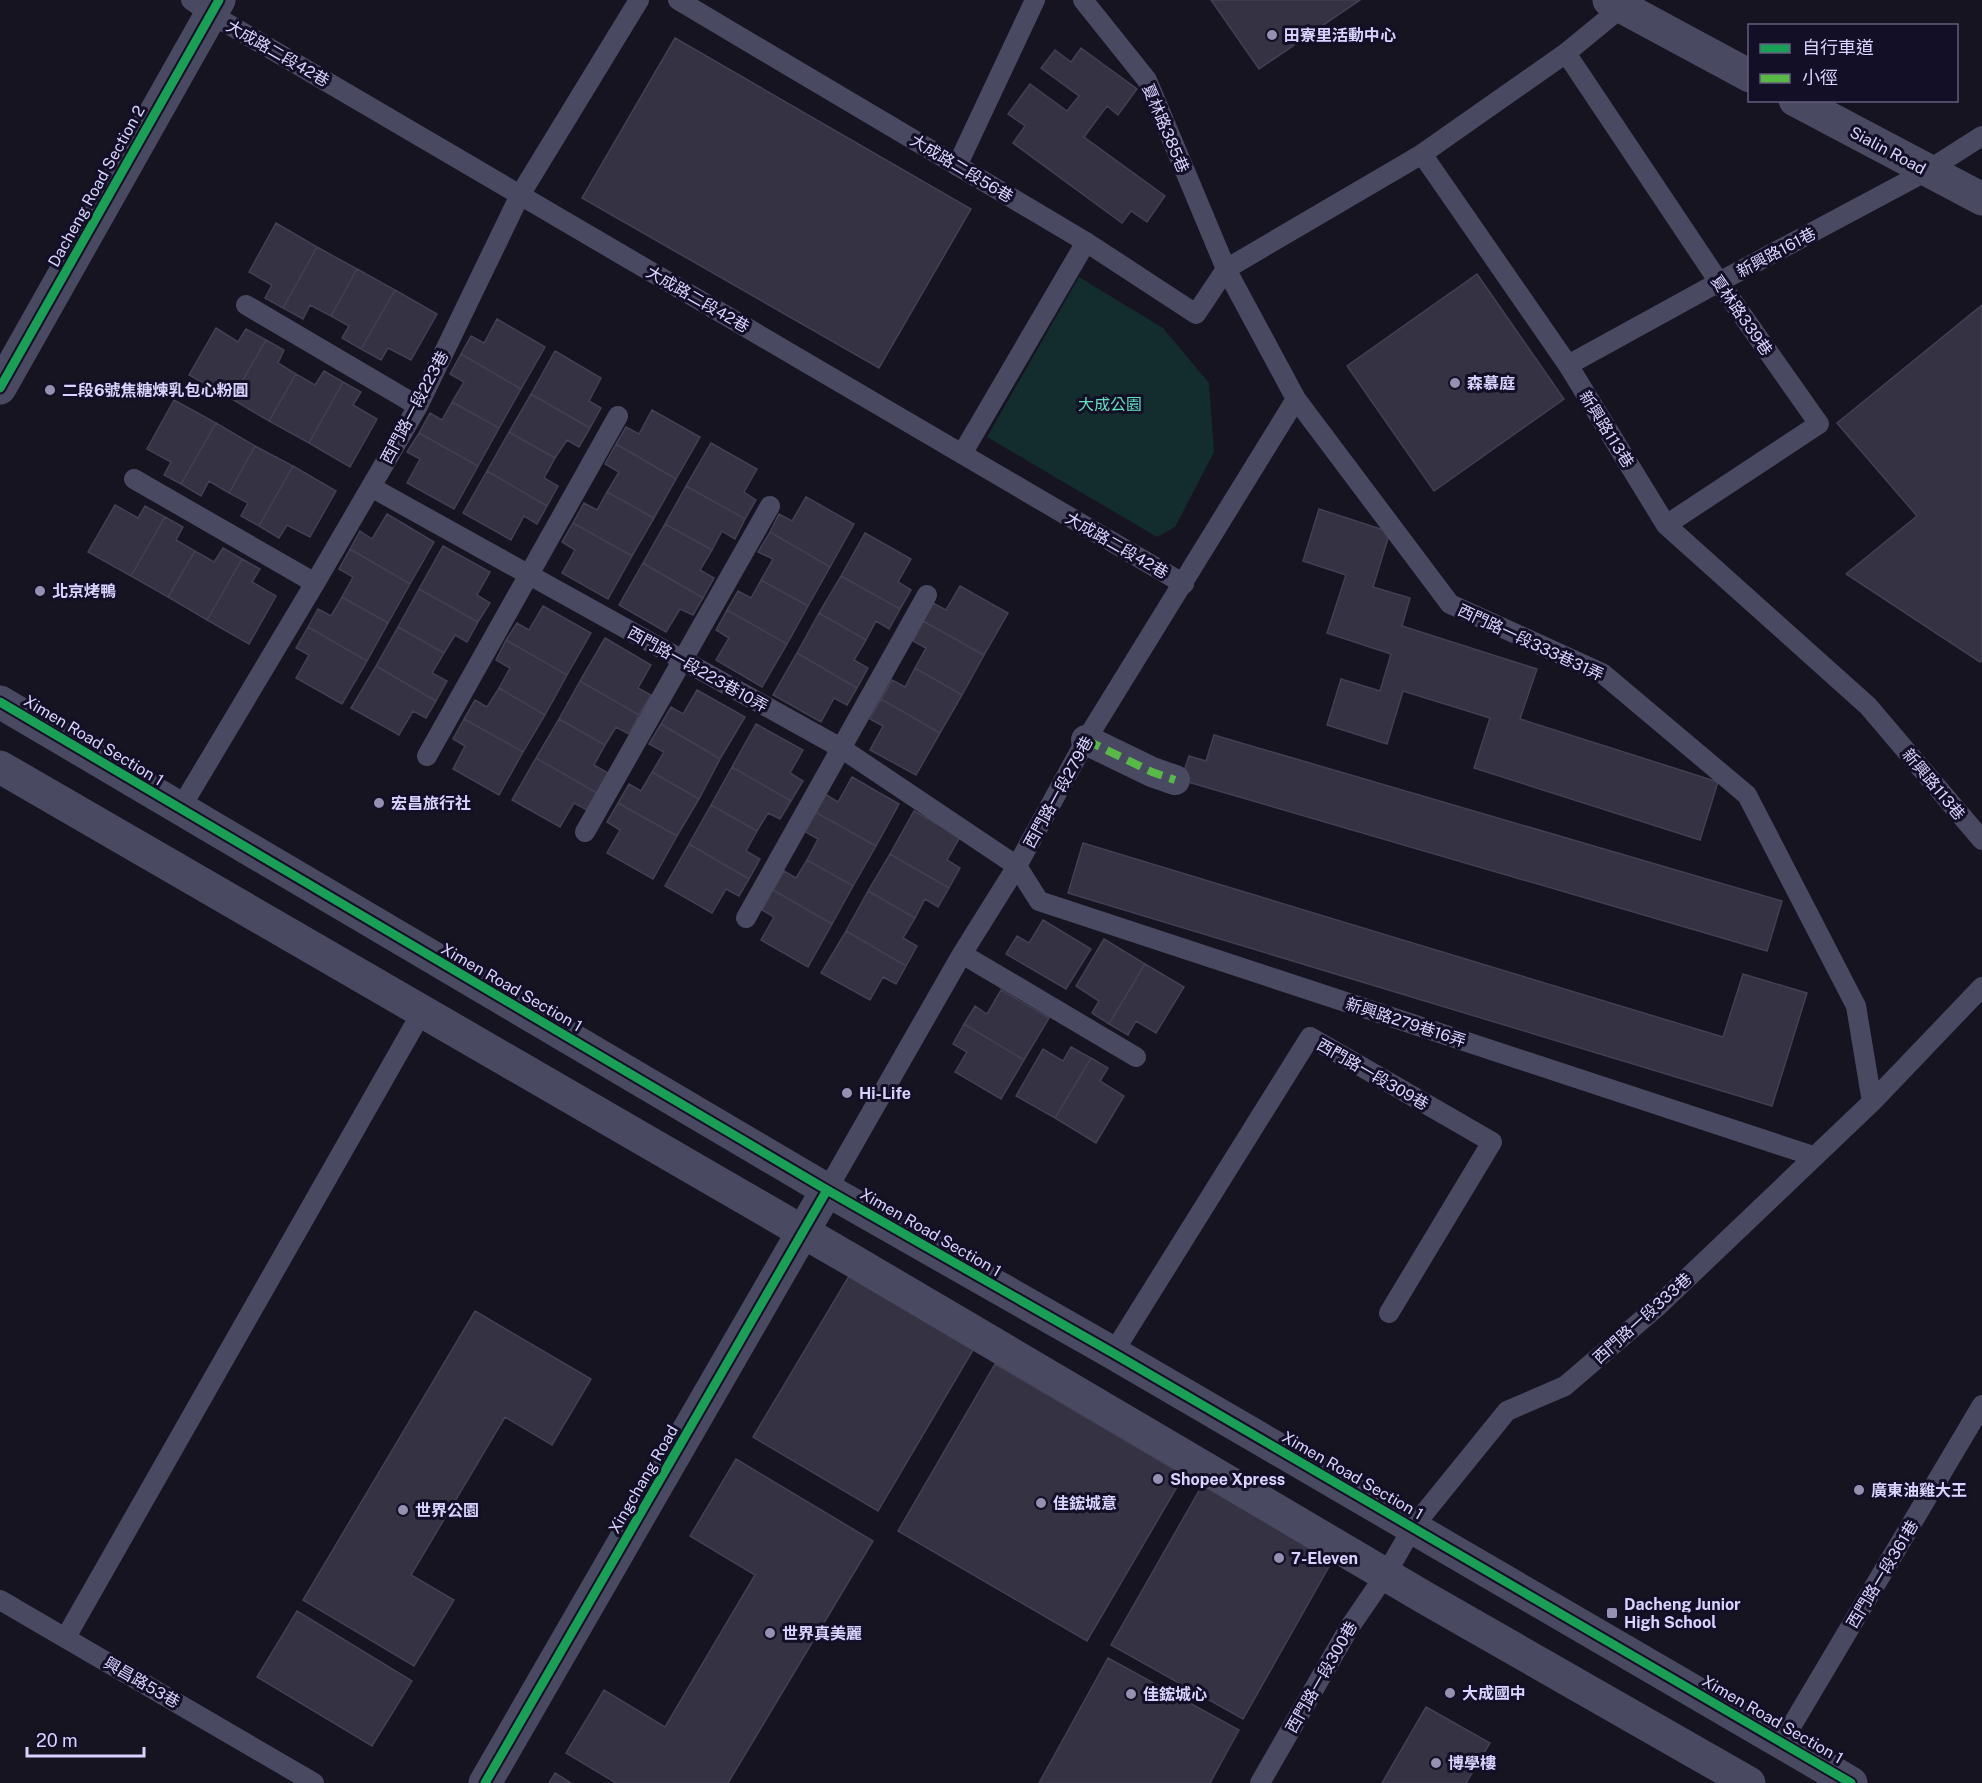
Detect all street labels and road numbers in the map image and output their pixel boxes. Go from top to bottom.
street label: 大成路二段42巷 [223,16,333,91]
street label: 夏林路385巷 [1138,81,1193,175]
street label: Dacheng Road Section 2 [44,102,149,270]
street label: Sialin Road [1846,122,1929,178]
street label: 大成路二段56巷 [907,130,1016,207]
street label: 新興路161巷 [1733,224,1819,281]
street label: 大成路二段42巷 [643,262,753,337]
street label: 夏林路339巷 [1707,271,1776,359]
street label: 西門路一段223巷 [377,348,452,467]
street label: 新興路113巷 [1575,387,1638,471]
street label: 大成路二段42巷 [1062,508,1172,583]
street label: 西門路一段333巷31弄 [1455,600,1607,685]
street label: 西門路一段223巷10弄 [624,623,771,716]
street label: Ximen Road Section 1 [20,691,167,790]
street label: 西門路一段279巷 [1020,733,1097,851]
street label: 新興路113巷 [1898,745,1969,824]
street label: Ximen Road Section 1 [438,939,586,1036]
street label: 新興路279巷16弄 [1343,994,1468,1051]
street label: 西門路一段309巷 [1314,1035,1432,1114]
street label: Ximen Road Section 1 [857,1184,1005,1281]
street label: 西門路一段333巷 [1589,1269,1696,1368]
street label: Xingchang Road [605,1422,682,1537]
street label: Ximen Road Section 1 [1279,1427,1427,1524]
street label: 西門路一段361巷 [1843,1517,1922,1632]
street label: 西門路一段300巷 [1282,1618,1361,1736]
street label: 興昌路53巷 [100,1653,183,1712]
street label: Ximen Road Section 1 [1699,1671,1847,1768]

